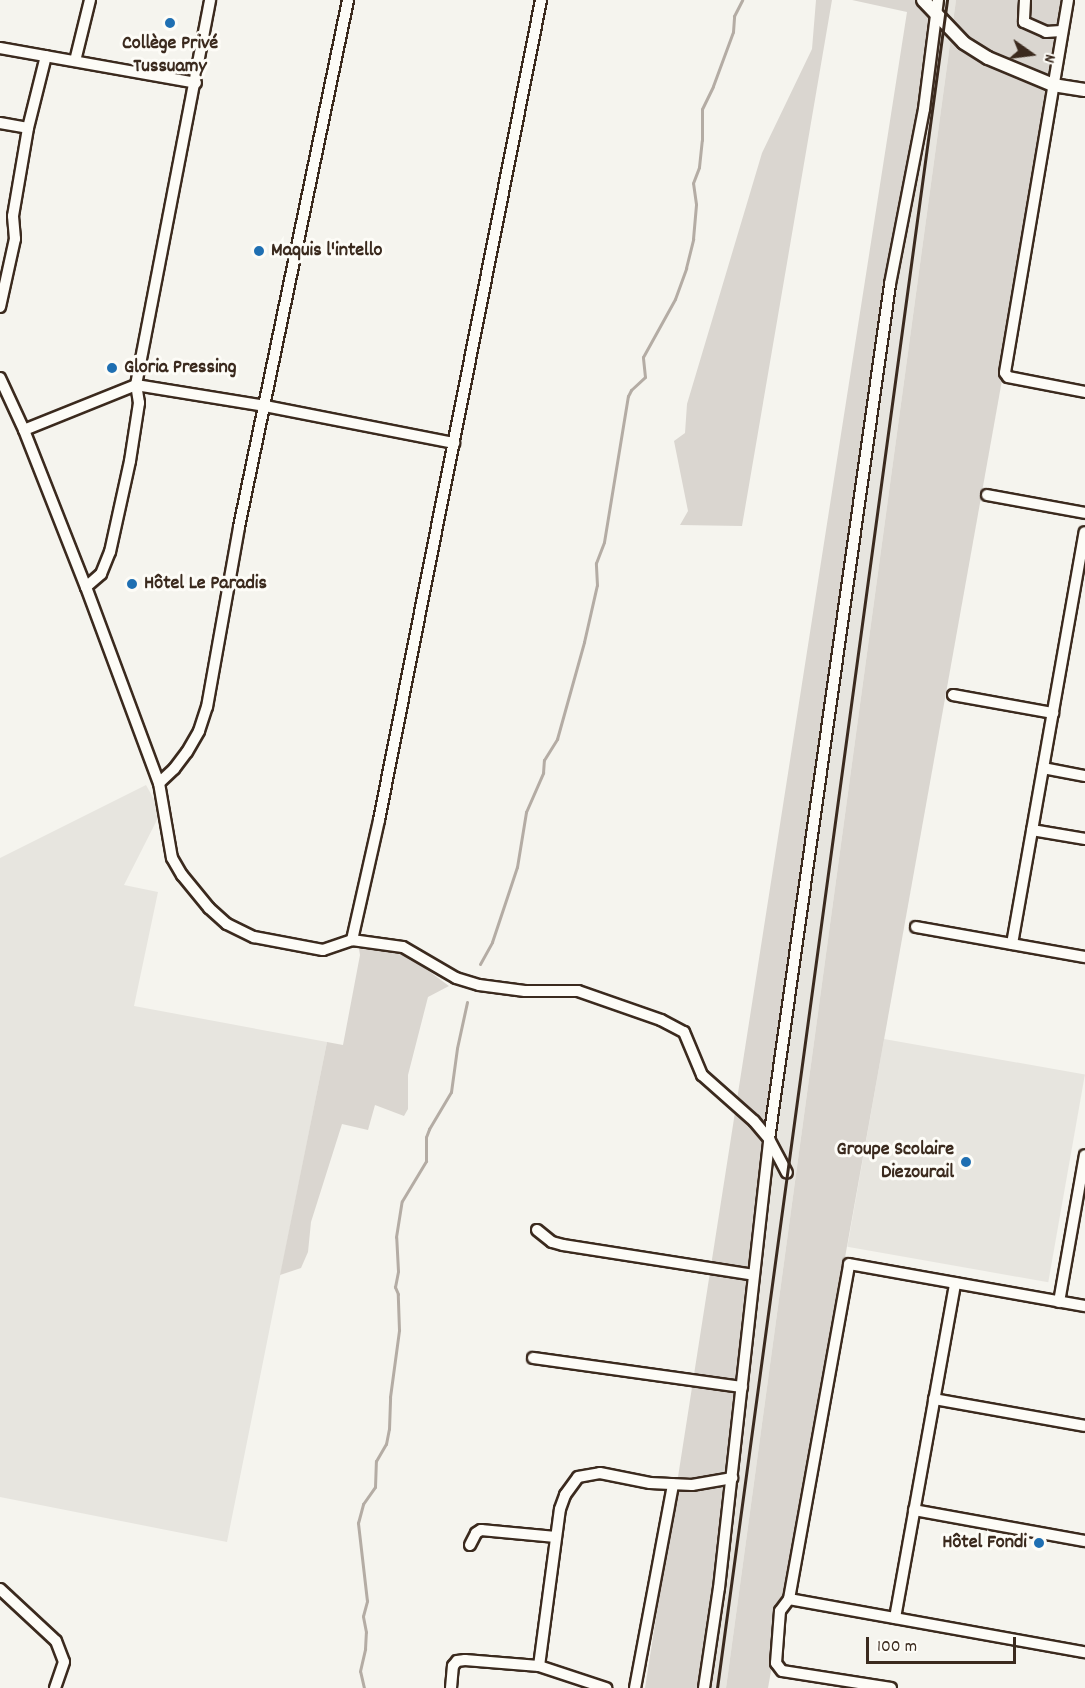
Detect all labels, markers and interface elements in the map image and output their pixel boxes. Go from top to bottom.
marker: Collège Privé Tussuamy [163,16,177,30]
north arrow [1001,24,1061,84]
place label: Collège Privé Tussuamy [122,33,218,80]
text: N [1037,52,1061,65]
place label: Maquis l'intello [271,239,382,263]
marker: Maquis l'intello [252,244,266,258]
place label: Gloria Pressing [124,356,237,380]
marker: Gloria Pressing [105,361,119,375]
place label: Hôtel Le Paradis [144,572,267,596]
marker: Hôtel Le Paradis [125,577,139,591]
place label: Groupe Scolaire Diezourail [837,1138,954,1185]
marker: Groupe Scolaire Diezourail [959,1155,973,1169]
place label: Hôtel Fondi [942,1531,1027,1555]
marker: Hôtel Fondi [1032,1536,1046,1550]
scale bar [869,1625,1019,1663]
text: 100 m [877,1635,917,1660]

